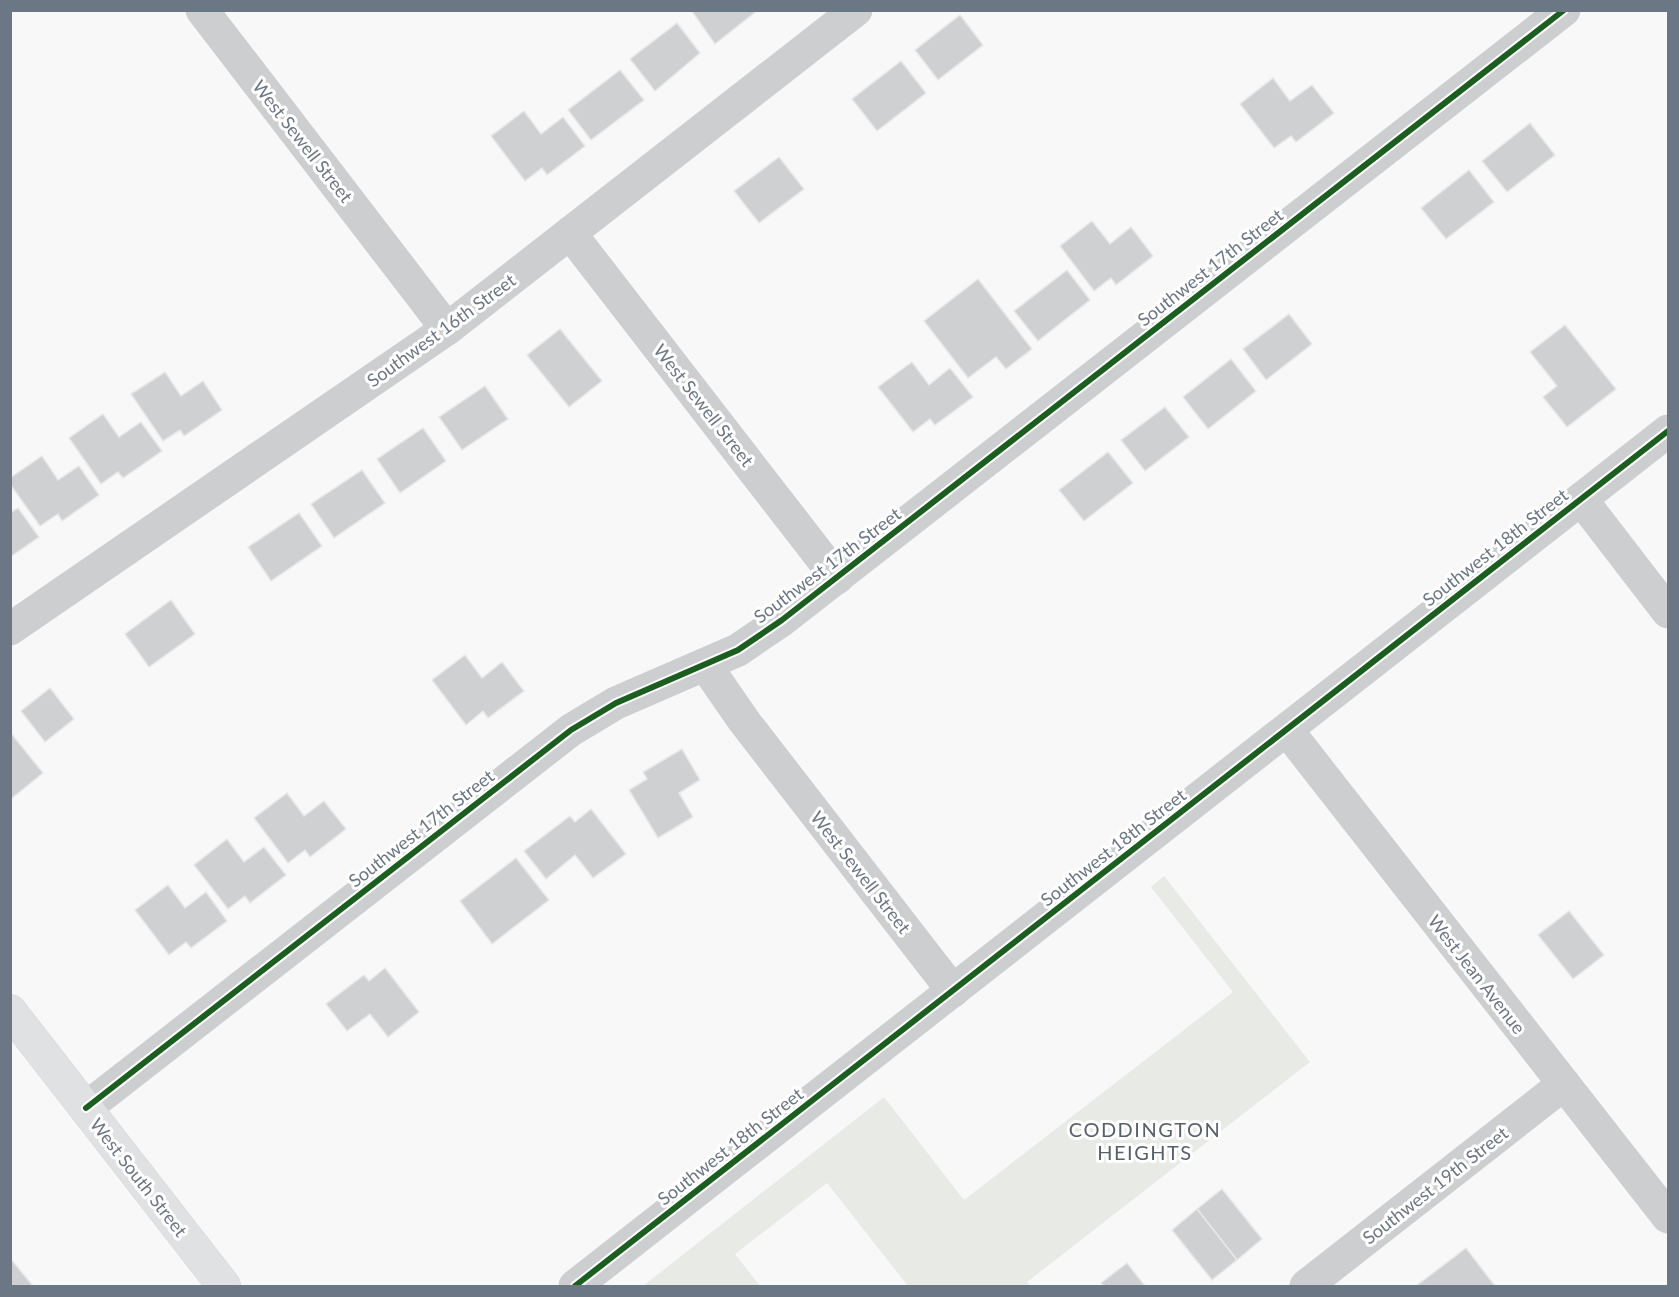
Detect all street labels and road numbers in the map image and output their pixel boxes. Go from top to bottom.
street label: West Sewell Street [248,75,358,207]
street label: Southwest 17th Street [1133,203,1287,331]
street label: Southwest 16th Street [362,268,520,391]
street label: West Sewell Street [649,339,759,471]
street label: Southwest 18th Street [1418,483,1572,611]
street label: Southwest 17th Street [749,502,905,627]
street label: Southwest 17th Street [344,764,498,892]
street label: Southwest 18th Street [1036,783,1190,911]
street label: West Sewell Street [806,806,916,938]
street label: West Jean Avenue [1424,910,1530,1038]
street label: Southwest 18th Street [653,1082,807,1210]
street label: West South Street [86,1113,192,1241]
street label: Southwest 19th Street [1358,1121,1512,1249]

